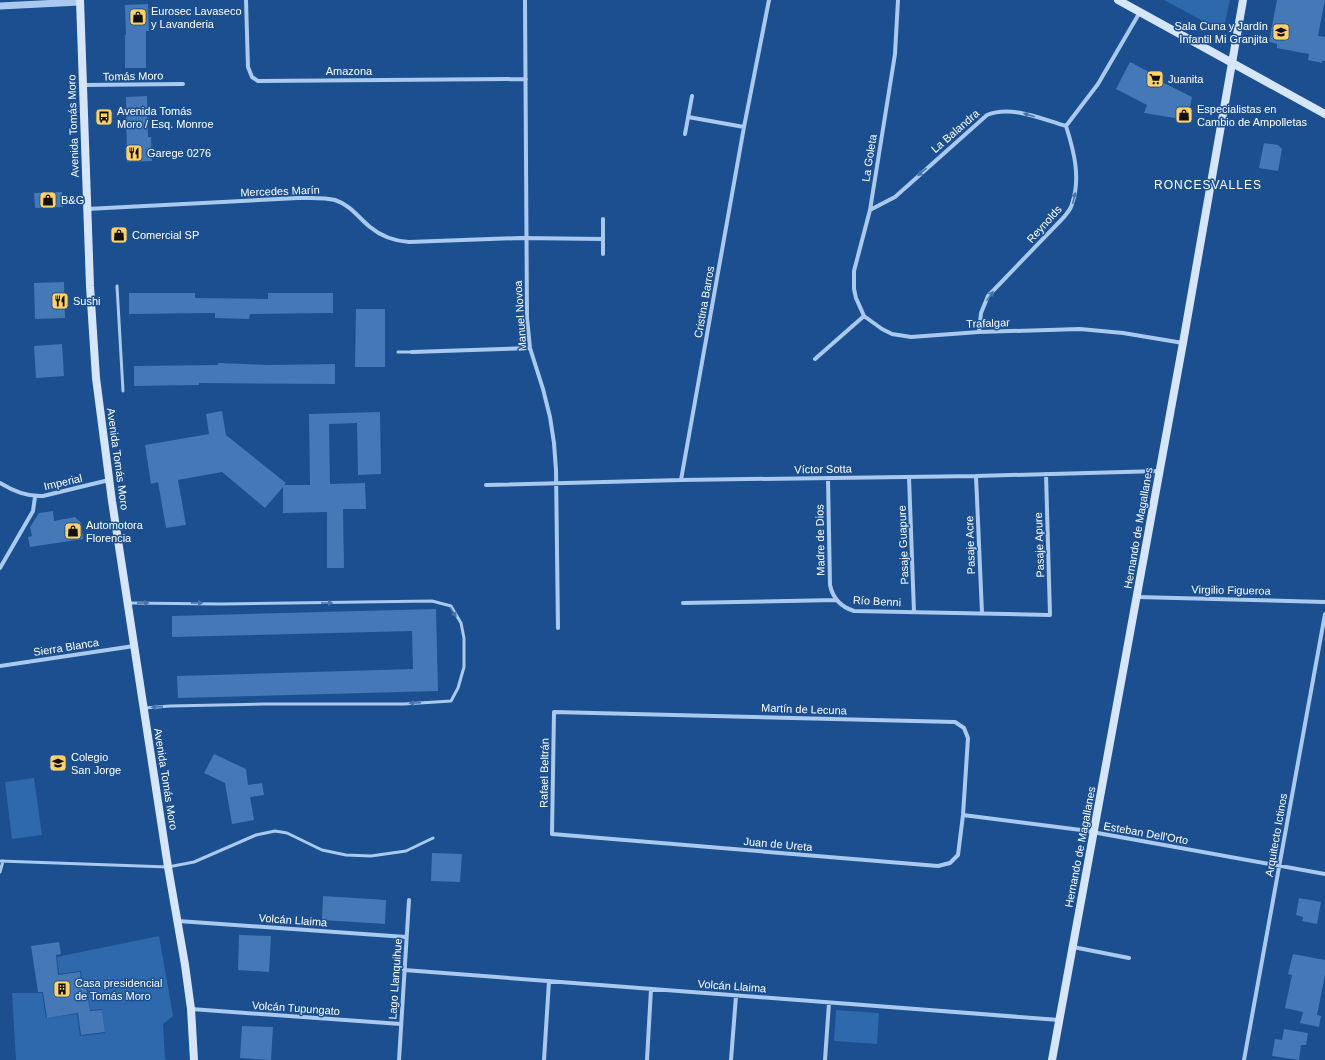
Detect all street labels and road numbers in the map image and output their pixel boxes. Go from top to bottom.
street label: Amazona [326,65,373,77]
street label: Tomás Moro [103,69,163,83]
street label: Avenida Tomás Moro [65,74,81,178]
street label: La Balandra [929,106,982,155]
street label: La Goleta [859,133,879,182]
street label: Mercedes Marín [240,184,320,198]
street label: Reynolds [1024,203,1064,245]
street label: Cristina Barros [692,265,716,339]
street label: Manuel Novoa [511,279,528,352]
street label: Trafalgar [966,316,1010,330]
street label: Avenida Tomás Moro [105,407,131,511]
street label: Víctor Sotta [794,462,853,476]
street label: Hernando de Magallanes [1121,466,1155,590]
street label: Imperial [43,472,83,492]
street label: Madre de Dios [813,504,827,576]
street label: Pasaje Guapure [896,505,910,585]
street label: Pasaje Apure [1032,512,1046,578]
street label: Pasaje Acre [963,515,977,575]
street label: Virgilio Figueroa [1191,583,1272,597]
street label: Río Benni [853,594,901,608]
street label: Sierra Blanca [32,636,100,658]
street label: Martín de Lecuna [761,702,848,717]
street label: Avenida Tomás Moro [152,727,180,831]
street label: Rafael Beltrán [537,738,551,808]
street label: Hernando de Magallanes [1062,785,1098,908]
street label: Arquitecto Ictinos [1263,792,1289,878]
street label: Esteban Dell'Orto [1103,820,1189,846]
street label: Juan de Ureta [743,835,814,853]
street label: Volcán Llaima [258,912,328,928]
street label: Lago Llanquihue [386,938,404,1020]
street label: Volcán Llaima [697,978,767,994]
street label: Volcán Tupungato [252,999,340,1017]

